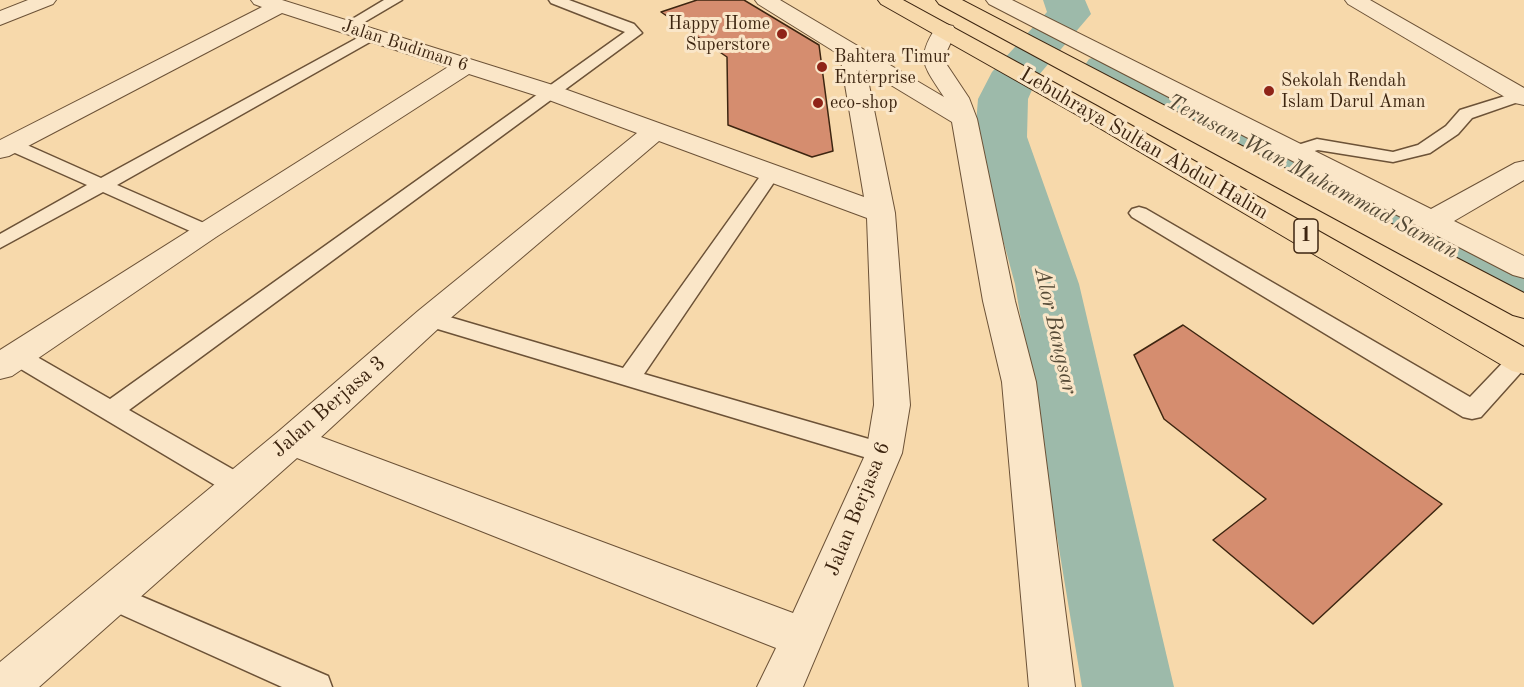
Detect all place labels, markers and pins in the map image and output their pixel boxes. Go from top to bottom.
place label: Happy Home Superstore [668,13,770,56]
marker: Happy Home Superstore [775,27,789,41]
place label: Bahtera Timur Enterprise [834,46,950,88]
marker: Bahtera Timur Enterprise [815,60,829,74]
place label: Sekolah Rendah Islam Darul Aman [1281,70,1425,112]
marker: Sekolah Rendah Islam Darul Aman [1262,84,1276,98]
place label: eco-shop [830,92,898,114]
marker: eco-shop [811,96,825,110]

